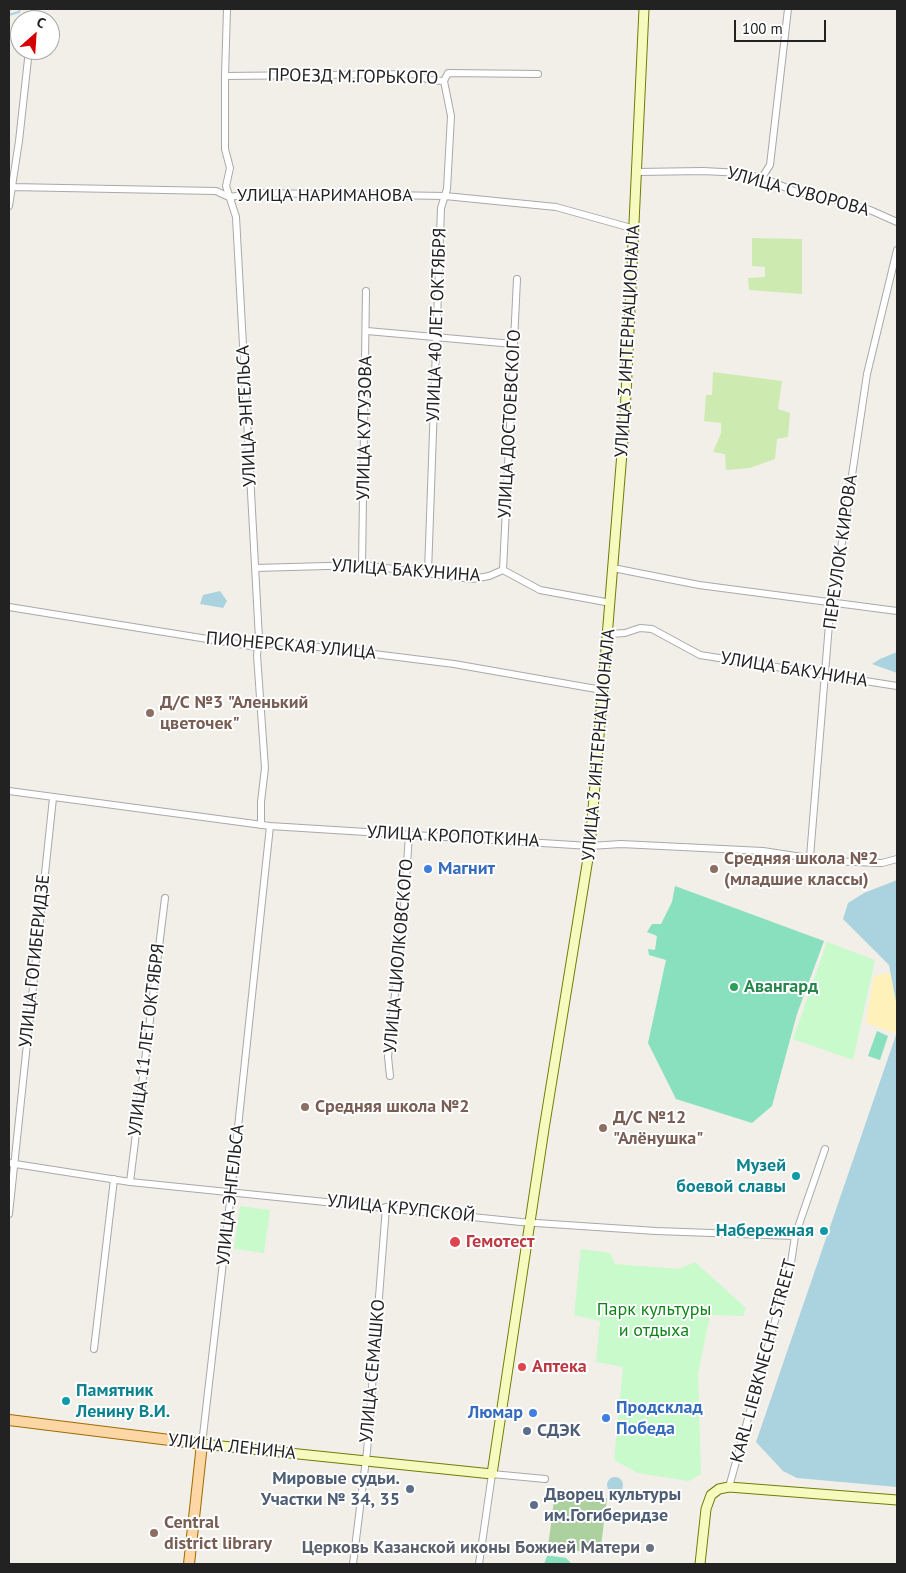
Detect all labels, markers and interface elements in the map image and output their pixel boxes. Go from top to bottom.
north arrow [10,10,60,60]
scale bar [736,10,828,42]
text: С [34,13,49,32]
text: 100 m [742,19,783,38]
street label: ПРОЕЗД М.ГОРЬКОГО [267,65,439,89]
street label: УЛИЦА СУВОРОВА [725,163,871,221]
street label: УЛИЦА НАРИМАНОВА [237,185,413,207]
street label: УЛИЦА 3 ИНТЕРНАЦИОНАЛА [611,224,645,458]
street label: УЛИЦА 40 ЛЕТ ОКТЯБРЯ [423,228,451,422]
street label: УЛИЦА ДОСТОЕВСКОГО [494,329,526,519]
street label: УЛИЦА ЭНГЕЛЬСА [233,345,261,487]
street label: УЛИЦА КУТУЗОВА [353,355,377,501]
street label: ПЕРЕУЛОК КИРОВА [819,473,863,631]
street label: УЛИЦА БАКУНИНА [331,555,481,587]
street label: ПИОНЕРСКАЯ УЛИЦА [205,628,377,664]
street label: УЛИЦА 3 ИНТЕРНАЦИОНАЛА [578,628,620,862]
street label: УЛИЦА БАКУНИНА [719,648,869,692]
place label: Д/С №3 "Аленький цветочек" [160,692,308,734]
marker: Д/С №3 "Аленький цветочек" [144,707,156,719]
street label: УЛИЦА КРОПОТКИНА [366,822,540,852]
place label: Средняя школа №2 (младшие классы) [724,848,879,891]
street label: УЛИЦА ЦИОЛКОВСКОГО [380,858,418,1054]
place label: Магнит [438,858,495,880]
marker: Магнит [422,863,434,875]
marker: Средняя школа №2 (младшие классы) [708,863,720,875]
street label: УЛИЦА ГОГИБЕРИДЗЕ [15,873,55,1049]
street label: УЛИЦА 11 ЛЕТ ОКТЯБРЯ [124,942,170,1138]
place label: Авангард [744,976,818,998]
marker: Авангард [728,981,740,993]
place label: Средняя школа №2 [315,1096,470,1118]
marker: Средняя школа №2 [299,1101,311,1113]
place label: Д/С №12 "Алёнушка" [613,1107,704,1150]
marker: Д/С №12 "Алёнушка" [597,1122,609,1134]
street label: УЛИЦА ЭНГЕЛЬСА [213,1123,249,1267]
place label: Музей боевой славы [676,1155,786,1198]
marker: Музей боевой славы [790,1170,802,1182]
street label: УЛИЦА КРУПСКОЙ [326,1190,476,1228]
place label: Набережная [716,1220,814,1242]
marker: Набережная [818,1225,830,1237]
place label: Гемотест [466,1231,534,1253]
marker: Гемотест [448,1235,462,1249]
street label: KARL LIEBKNECHT STREET [726,1257,802,1465]
street label: УЛИЦА СЕМАШКО [356,1298,390,1444]
park label: Парк культуры и отдыха [597,1299,711,1342]
place label: Аптека [532,1356,587,1378]
marker: Аптека [516,1361,528,1373]
place label: Памятник Ленину В.И. [76,1380,170,1422]
marker: Памятник Ленину В.И. [60,1395,72,1407]
place label: Продсклад Победа [616,1397,703,1440]
place label: Люмар [468,1402,523,1424]
marker: Люмар [527,1407,539,1419]
marker: Продсклад Победа [600,1412,612,1424]
place label: СДЭК [537,1420,581,1442]
marker: СДЭК [521,1425,533,1437]
street label: УЛИЦА ЛЕНИНА [167,1430,297,1464]
place label: Мировые судьи. Участки № 34, 35 [261,1468,400,1510]
marker: Мировые судьи. Участки № 34, 35 [404,1483,416,1495]
place label: Дворец культуры им.Гогиберидзе [544,1484,681,1526]
marker: Дворец культуры им.Гогиберидзе [528,1499,540,1511]
place label: Central district library [164,1512,272,1555]
marker: Central district library [148,1527,160,1539]
place label: Церковь Казанской иконы Божией Матери [302,1537,640,1559]
marker: Церковь Казанской иконы Божией Матери [644,1542,656,1554]

